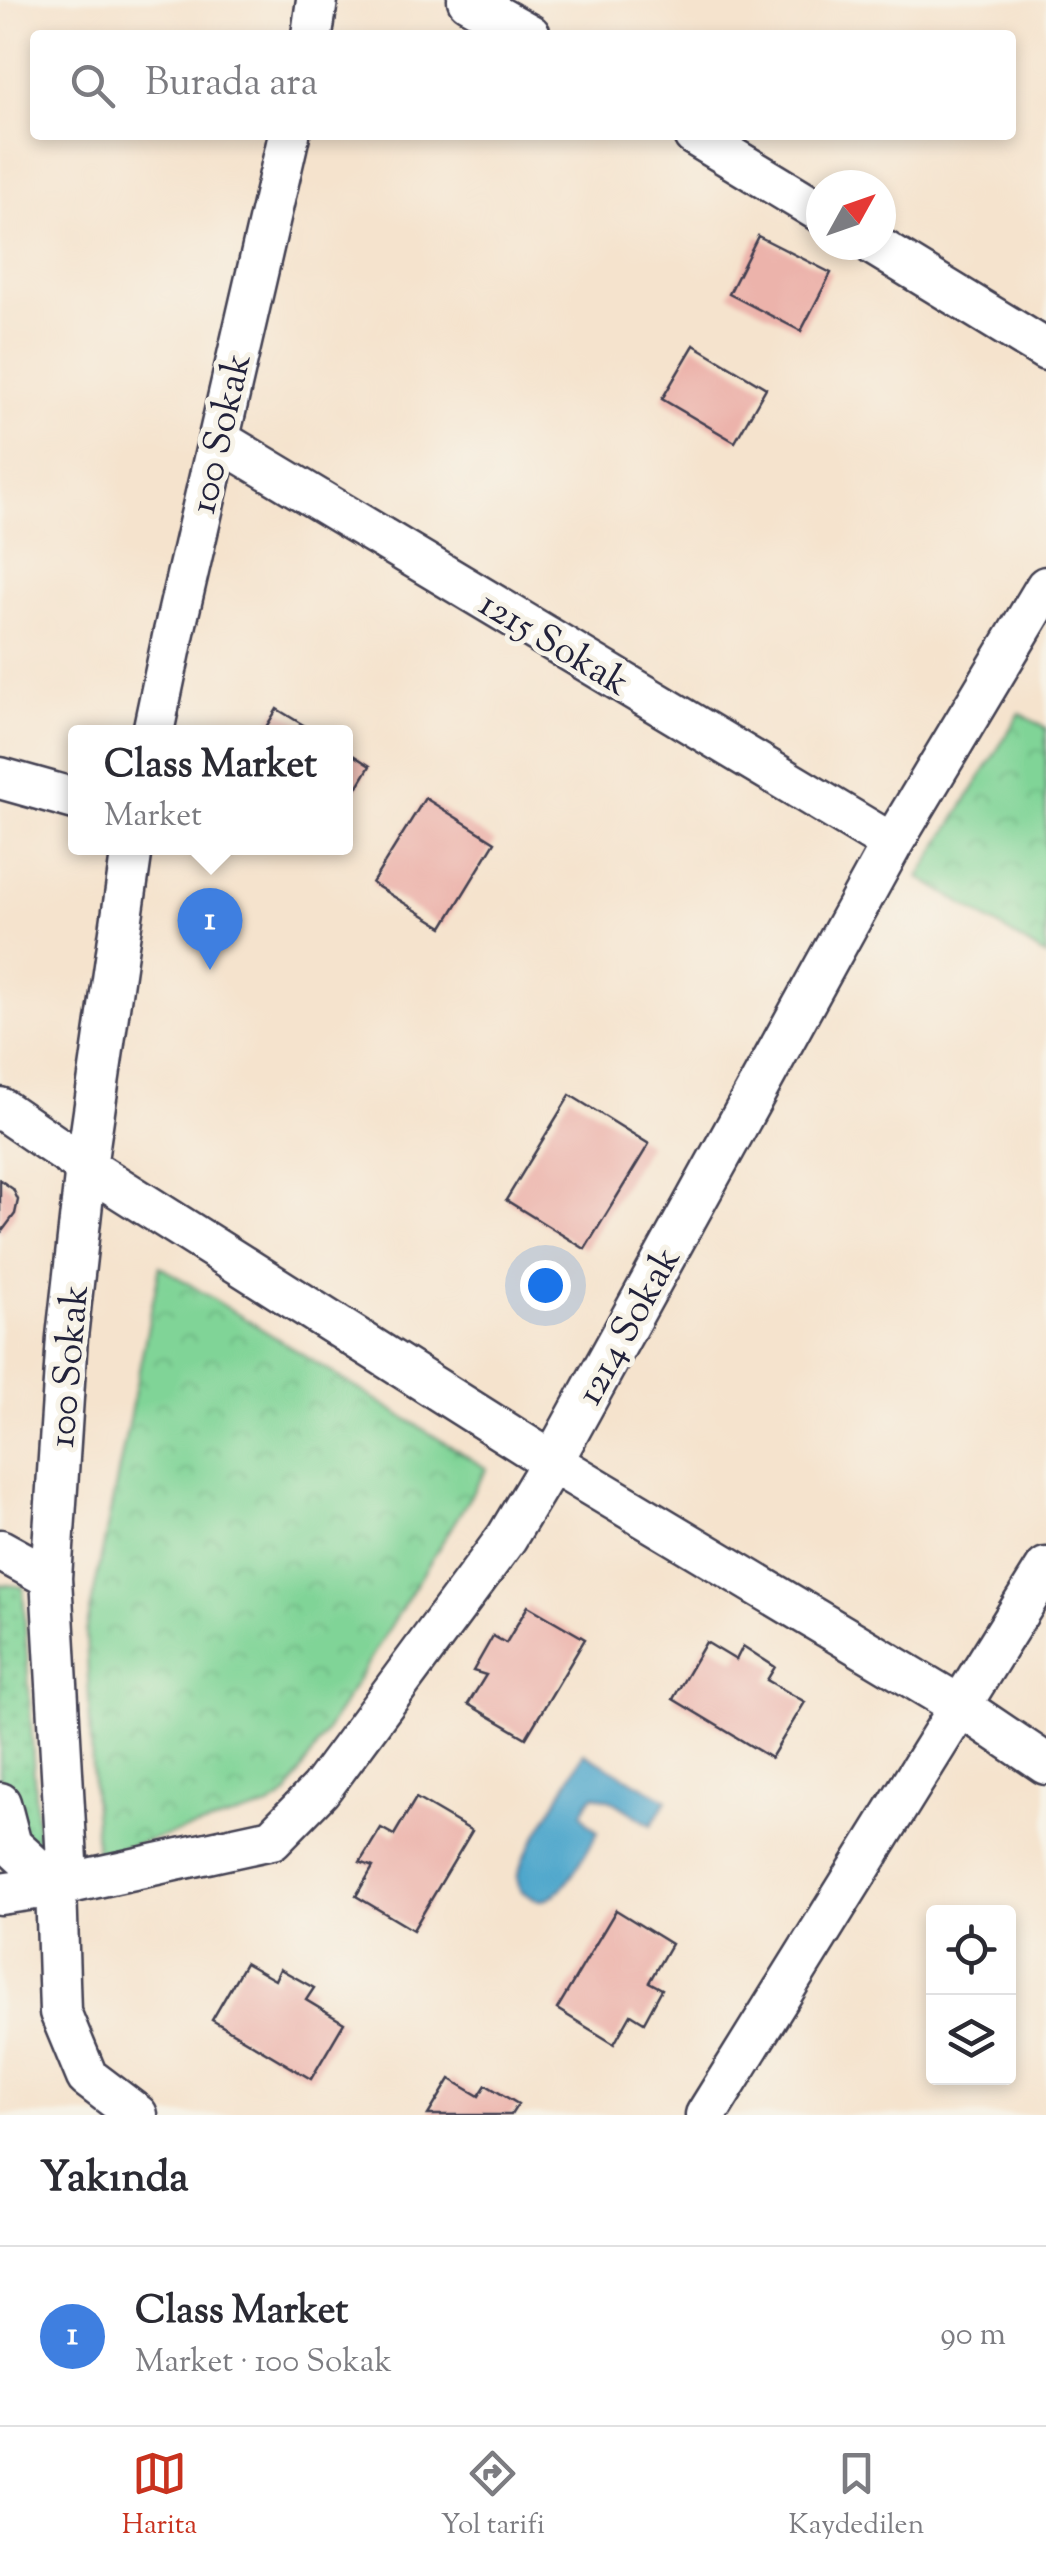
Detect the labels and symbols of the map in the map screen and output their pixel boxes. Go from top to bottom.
north arrow [806,170,896,260]
street label: 100 Sokak [178,348,268,519]
street label: 1215 Sokak [468,579,639,712]
pin: 1 [178,888,242,970]
street label: 1214 Sokak [565,1238,696,1416]
your location [520,1260,571,1311]
street label: 100 Sokak [37,1283,105,1450]

